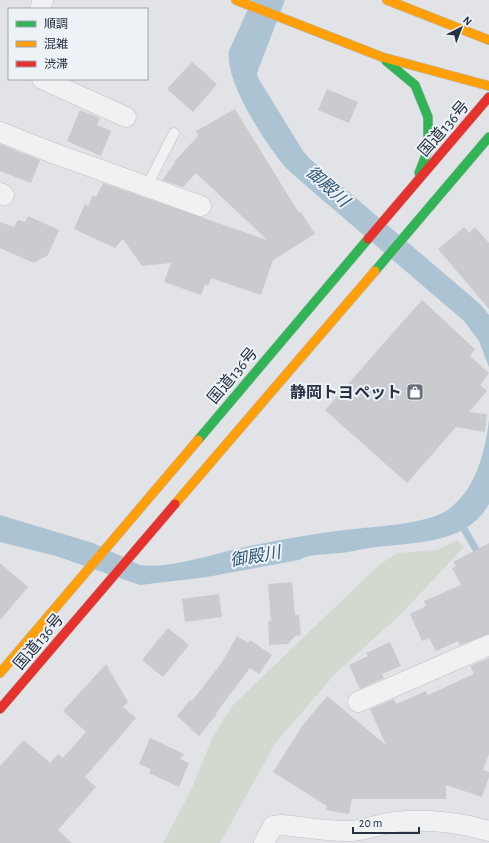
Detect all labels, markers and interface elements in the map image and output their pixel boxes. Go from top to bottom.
legend [8,8,148,80]
north arrow [441,8,481,48]
text: N [461,14,474,28]
text: 順調 [44,18,68,30]
text: 混雑 [44,37,68,50]
text: 渋滞 [44,58,68,70]
street label: 国道136号 [415,97,472,159]
water label: 御殿川 [303,162,354,211]
street label: 国道136号 [204,344,261,407]
shop icon: 静岡トヨペット [405,382,425,402]
place label: 静岡トヨペット [290,384,402,401]
water label: 御殿川 [228,542,284,569]
street label: 国道136号 [10,610,67,673]
scale bar [353,809,419,835]
text: 20 m [359,817,382,829]

